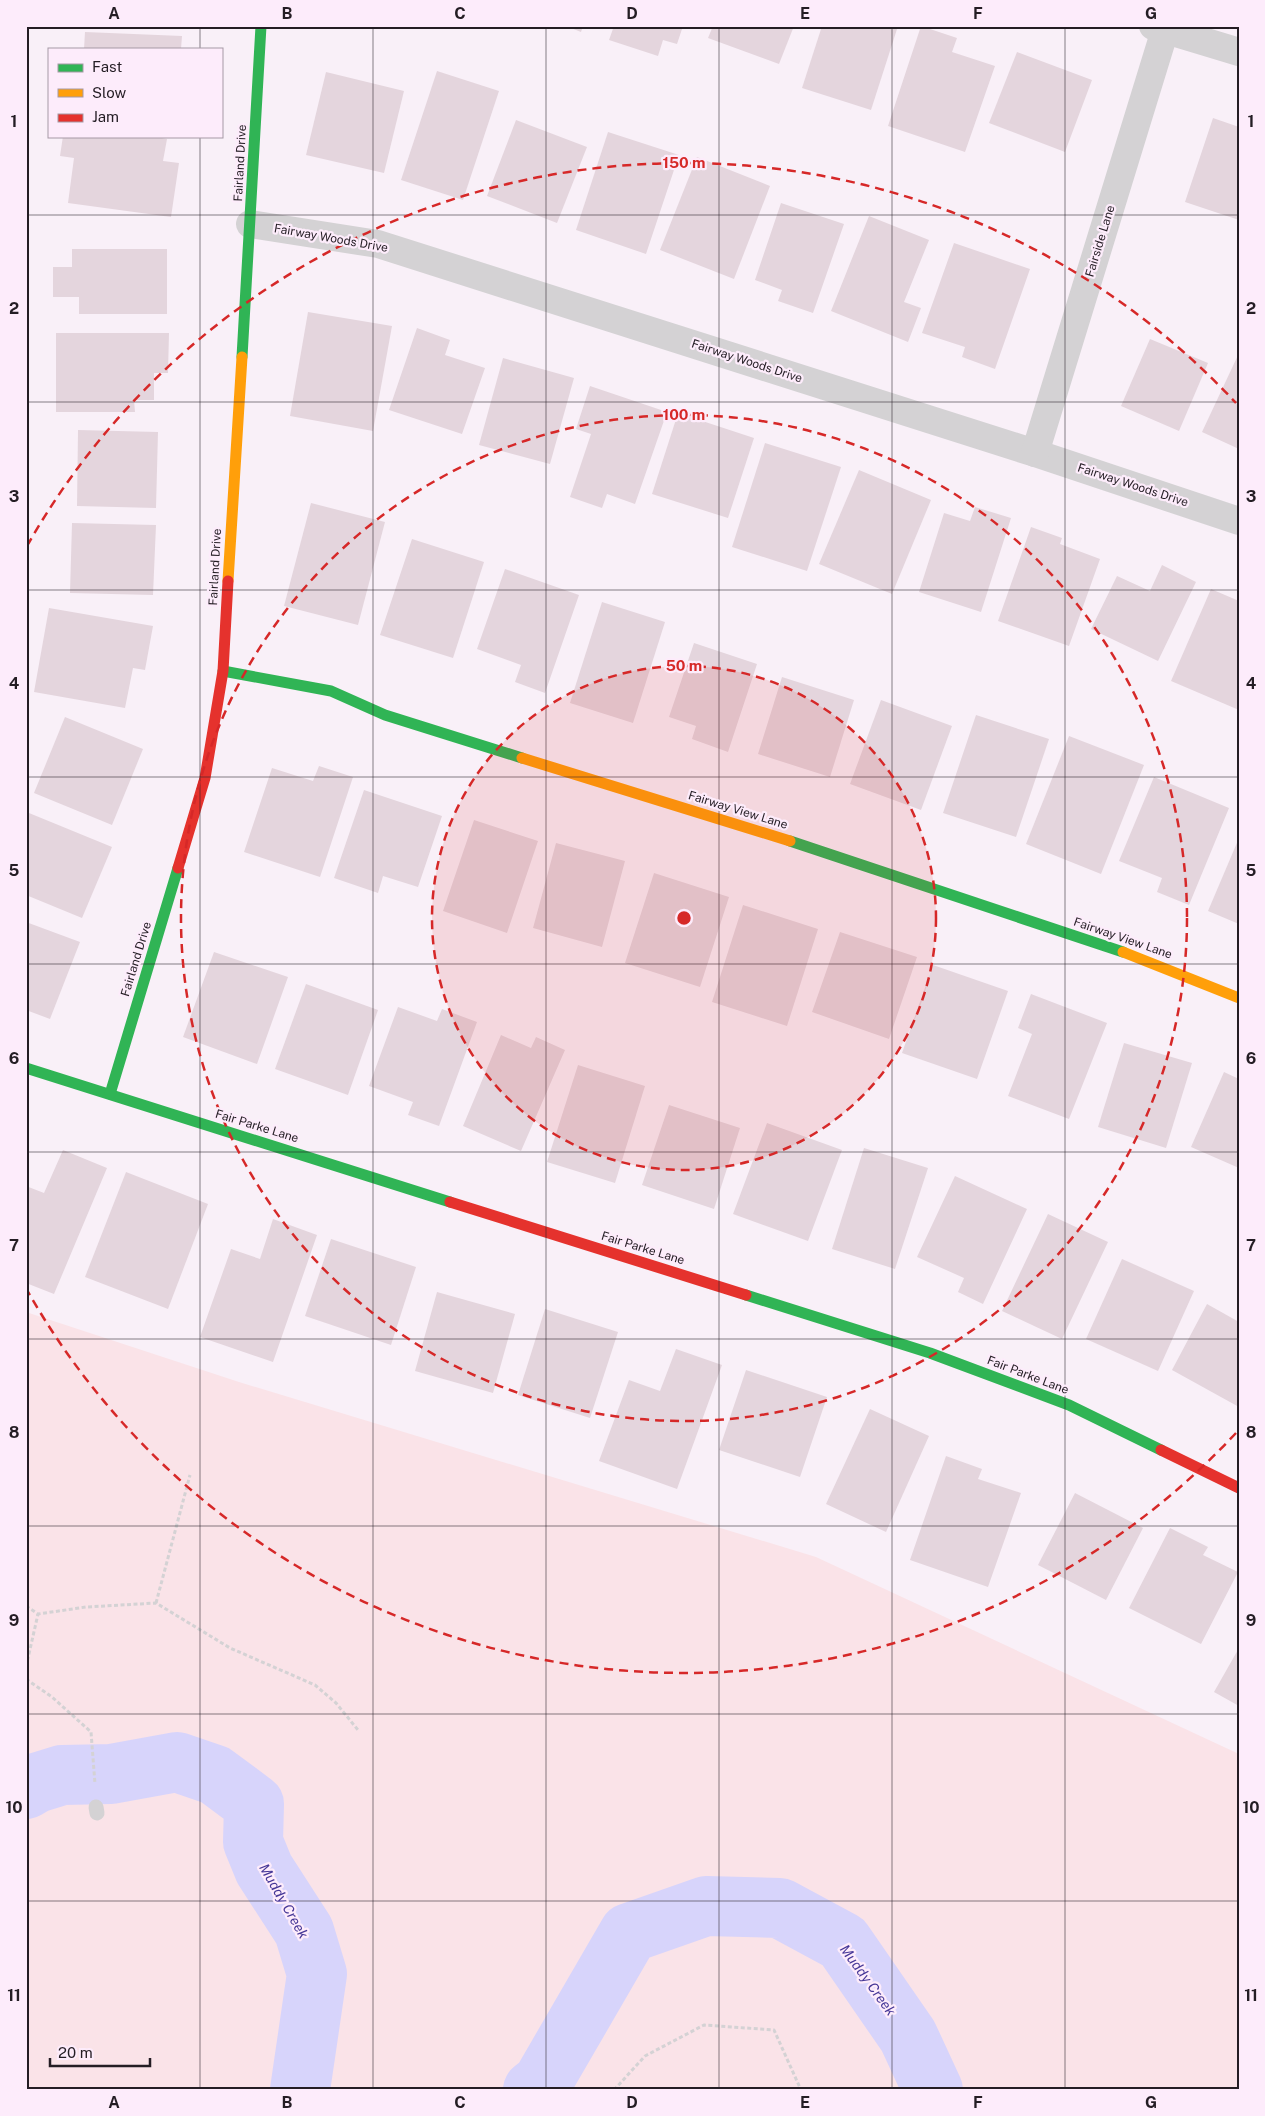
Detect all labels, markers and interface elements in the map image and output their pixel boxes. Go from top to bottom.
text: A [108,4,120,23]
text: B [282,4,293,23]
text: C [454,4,466,23]
text: D [626,4,638,23]
text: E [800,4,810,23]
text: F [973,4,983,23]
text: G [1145,4,1157,23]
legend [48,48,222,138]
text: Fast [92,58,122,75]
text: Slow [92,84,127,101]
text: Jam [92,108,119,125]
text: 1 [11,112,17,131]
text: 1 [1248,112,1254,131]
street label: Fairland Drive [231,124,249,202]
text: 150 m [662,154,706,171]
street label: Fairside Lane [1082,203,1118,279]
street label: Fairway Woods Drive [273,221,389,255]
text: 2 [9,299,19,318]
text: 2 [1246,299,1256,318]
street label: Fairway Woods Drive [690,336,804,386]
text: 100 m [663,406,705,423]
street label: Fairway Woods Drive [1076,460,1190,510]
text: 3 [9,487,19,506]
text: 3 [1246,487,1256,506]
street label: Fairland Drive [206,528,224,606]
text: 50 m [666,657,702,674]
text: 4 [9,674,20,693]
text: 4 [1246,674,1257,693]
street label: Fairway View Lane [687,788,790,832]
text: 5 [9,861,20,880]
text: 5 [1246,861,1257,880]
centre of rings [675,909,693,927]
street label: Fairway View Lane [1072,915,1174,961]
street label: Fairland Drive [118,920,154,998]
text: 6 [9,1049,19,1068]
text: 6 [1246,1049,1256,1068]
street label: Fair Parke Lane [214,1107,301,1145]
street label: Fair Parke Lane [600,1229,687,1267]
text: 7 [9,1236,19,1255]
text: 7 [1246,1236,1256,1255]
street label: Fair Parke Lane [985,1353,1071,1397]
text: 8 [9,1423,20,1442]
text: 8 [1246,1423,1257,1442]
text: 9 [9,1611,19,1630]
text: 9 [1246,1611,1256,1630]
text: 10 [5,1798,23,1817]
text: 10 [1242,1798,1260,1817]
water label: Muddy Creek [256,1861,312,1942]
water label: Muddy Creek [837,1941,899,2019]
text: 11 [7,1986,21,2005]
text: 11 [1244,1986,1258,2005]
scale bar [50,2036,150,2068]
text: 20 m [58,2044,93,2061]
text: A [108,2093,120,2112]
text: B [282,2093,293,2112]
text: C [454,2093,466,2112]
text: D [626,2093,638,2112]
text: E [800,2093,810,2112]
text: F [973,2093,983,2112]
text: G [1145,2093,1157,2112]

